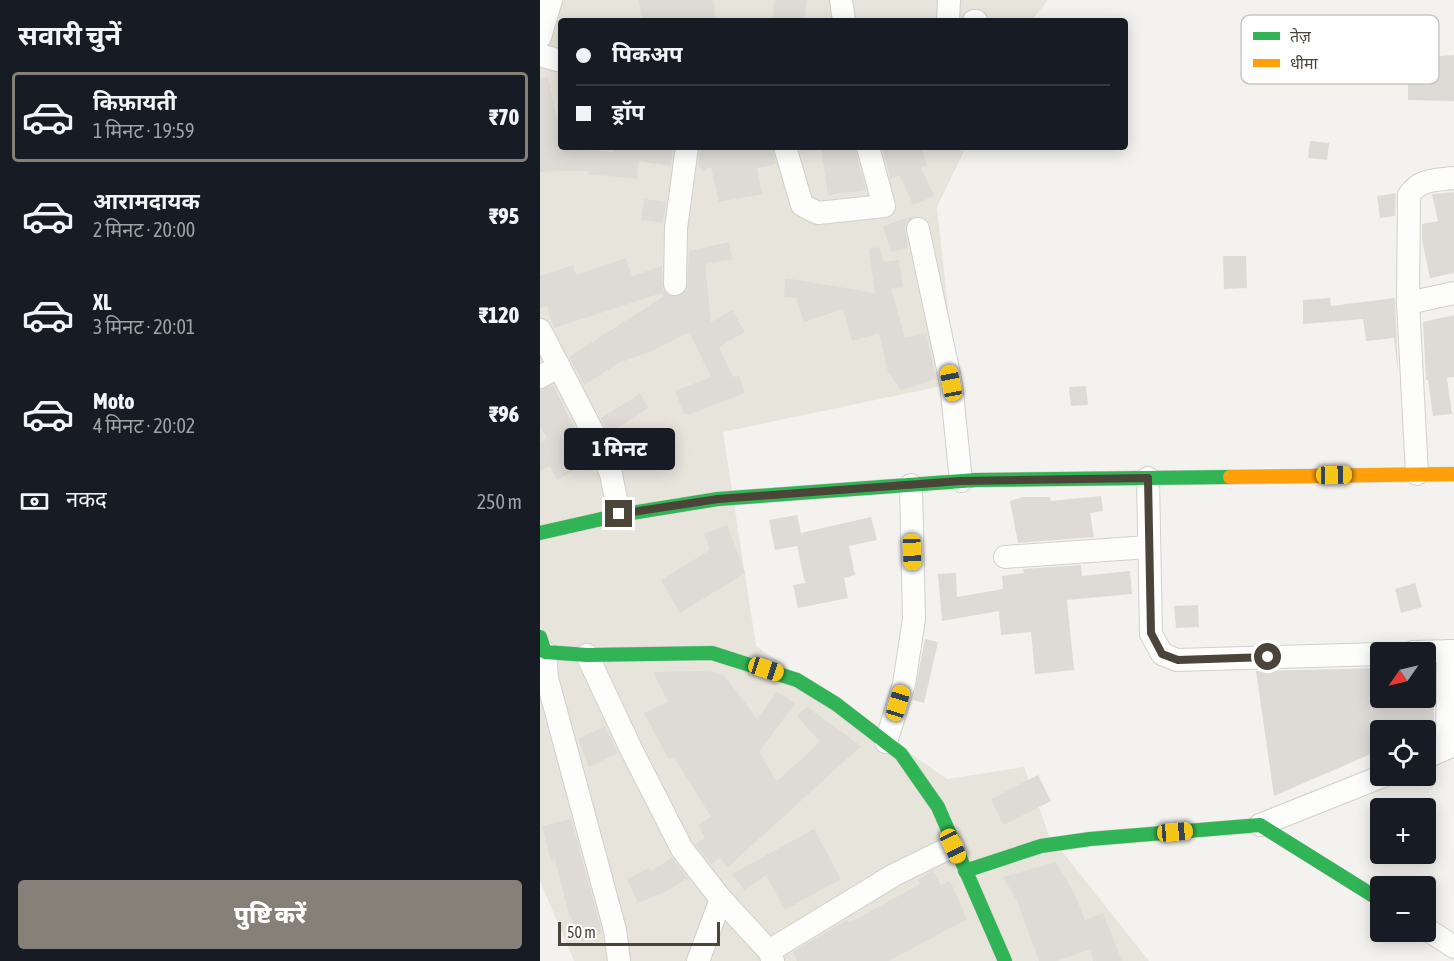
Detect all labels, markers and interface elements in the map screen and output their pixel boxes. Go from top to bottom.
legend [1241,15,1439,84]
text: सवारी चुनें [18,20,121,51]
text: तेज़ [1290,27,1312,45]
text: पिकअप [612,41,683,67]
text: धीमा [1290,54,1319,72]
text: किफ़ायती [93,89,177,115]
icon: car [21,90,75,144]
text: ड्रॉप [612,99,645,125]
text: ₹70 [489,104,519,130]
text: 1 मिनट · 19:59 [93,119,194,142]
text: आरामदायक [93,188,200,214]
icon: car [21,189,75,243]
text: ₹95 [489,203,519,229]
text: 2 मिनट · 20:00 [93,218,195,241]
icon: car [21,288,75,342]
text: XL [93,289,111,315]
text: ₹120 [479,302,519,328]
text: 3 मिनट · 20:01 [93,315,195,338]
car [939,364,963,402]
icon: car [21,387,75,441]
text: Moto [93,388,135,414]
text: ₹96 [489,401,519,427]
text: 4 मिनट · 20:02 [93,414,195,437]
callout: 1 मिनट [563,427,674,469]
text: 1 मिनट [592,437,647,460]
car [1316,466,1352,484]
icon: cash [18,485,51,518]
text: नकद [66,486,107,512]
text: 250 m [477,490,522,513]
route end [605,500,632,527]
car [902,534,922,570]
north arrow [1370,642,1436,708]
map controls [1370,642,1436,942]
route start [1254,643,1281,670]
car [746,655,786,683]
car [884,683,912,723]
button: locate [1370,720,1436,786]
button: + [1370,798,1436,864]
car [1156,821,1194,843]
car [937,826,969,866]
button: − [1370,876,1436,942]
button: पुष्टि करें [18,880,522,949]
scale bar [558,919,720,946]
text: 50 m [567,923,596,941]

